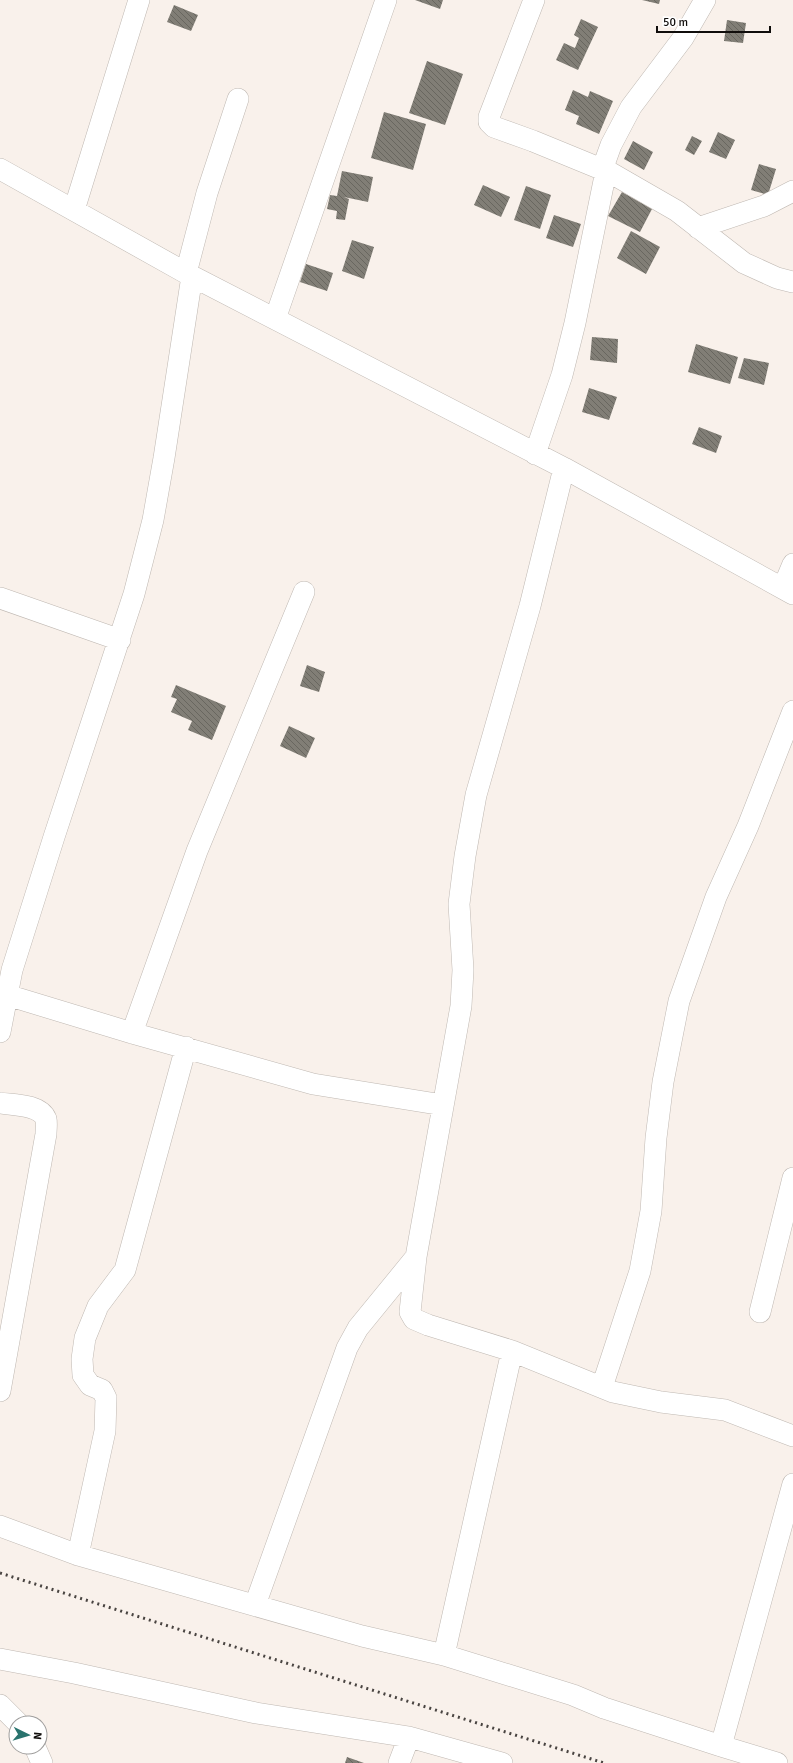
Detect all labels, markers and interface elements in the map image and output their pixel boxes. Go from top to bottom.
scale bar [657,8,770,34]
text: 50 m [663,15,688,30]
north arrow [8,1715,48,1755]
text: N [31,1731,44,1740]

